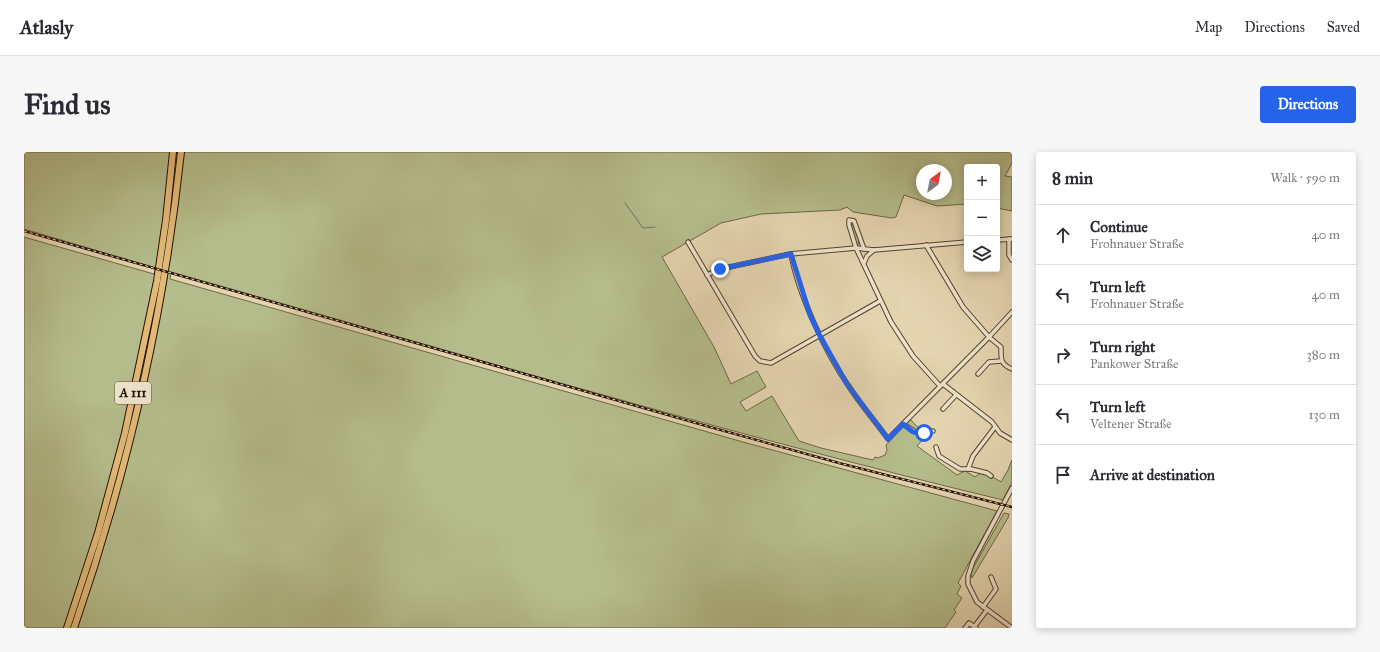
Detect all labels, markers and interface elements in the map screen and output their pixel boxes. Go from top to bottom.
text: Atlasly [20,16,73,39]
text: Map [1195,19,1222,36]
text: Directions [1244,19,1305,36]
text: Saved [1327,19,1360,36]
button: Directions [1260,86,1356,123]
text: Find us [24,87,110,122]
north arrow [916,164,952,200]
map controls [964,164,1000,272]
button: + [964,164,1000,200]
text: 8 min [1052,168,1093,189]
text: Walk · 590 m [1270,170,1340,186]
button: − [964,200,1000,236]
text: Continue [1090,218,1148,236]
icon: ahead [1052,224,1074,246]
text: 40 m [1311,227,1340,243]
button: layers [964,236,1000,272]
text: Frohnauer Straße [1090,236,1184,252]
route end [711,260,729,278]
text: Turn left [1090,278,1146,296]
icon: left [1052,284,1074,306]
text: 40 m [1311,287,1340,303]
text: Frohnauer Straße [1090,296,1184,312]
text: Turn right [1090,338,1155,356]
icon: right [1052,344,1074,366]
text: 380 m [1307,347,1340,363]
text: Pankower Straße [1090,356,1178,372]
road number: A 111 [115,382,151,404]
text: Turn left [1090,398,1146,416]
icon: left [1052,404,1074,426]
text: 130 m [1308,407,1340,423]
text: Veltener Straße [1090,416,1172,432]
route start [915,424,933,442]
icon: arrive [1052,464,1074,486]
text: Arrive at destination [1090,466,1215,484]

